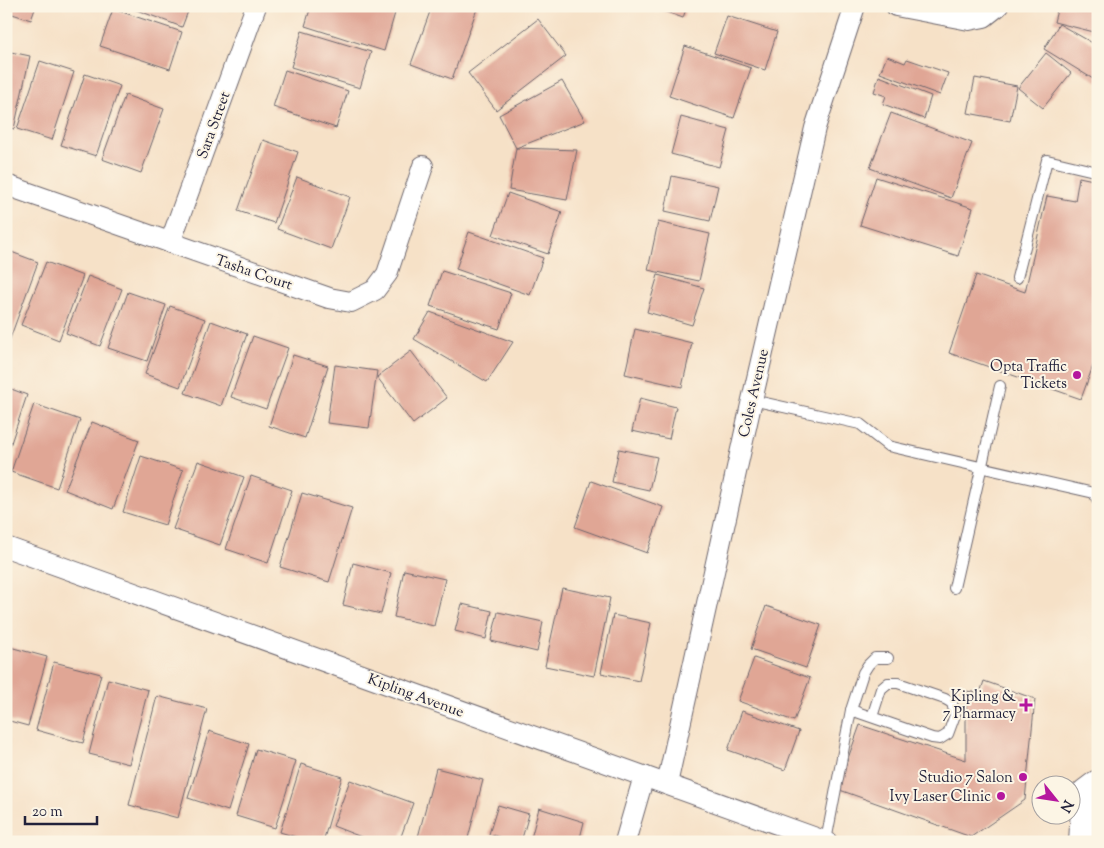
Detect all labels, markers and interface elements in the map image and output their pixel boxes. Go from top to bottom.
street label: Sara Street [193,89,236,162]
street label: Tasha Court [212,250,295,296]
street label: Coles Avenue [734,347,775,440]
place label: Opta Traffic Tickets [990,357,1067,395]
marker: Opta Traffic Tickets [1071,369,1083,381]
street label: Kipling Avenue [364,669,467,724]
place label: Kipling & 7 Pharmacy [943,687,1017,725]
marker: Kipling & 7 Pharmacy [1020,699,1032,711]
place label: Studio 7 Salon [919,768,1013,789]
marker: Studio 7 Salon [1017,771,1029,783]
north arrow [1032,776,1082,826]
place label: Ivy Laser Clinic [890,787,991,808]
marker: Ivy Laser Clinic [995,790,1007,802]
scale bar [25,793,98,825]
text: N [1054,796,1077,815]
text: 20 m [32,802,63,823]

